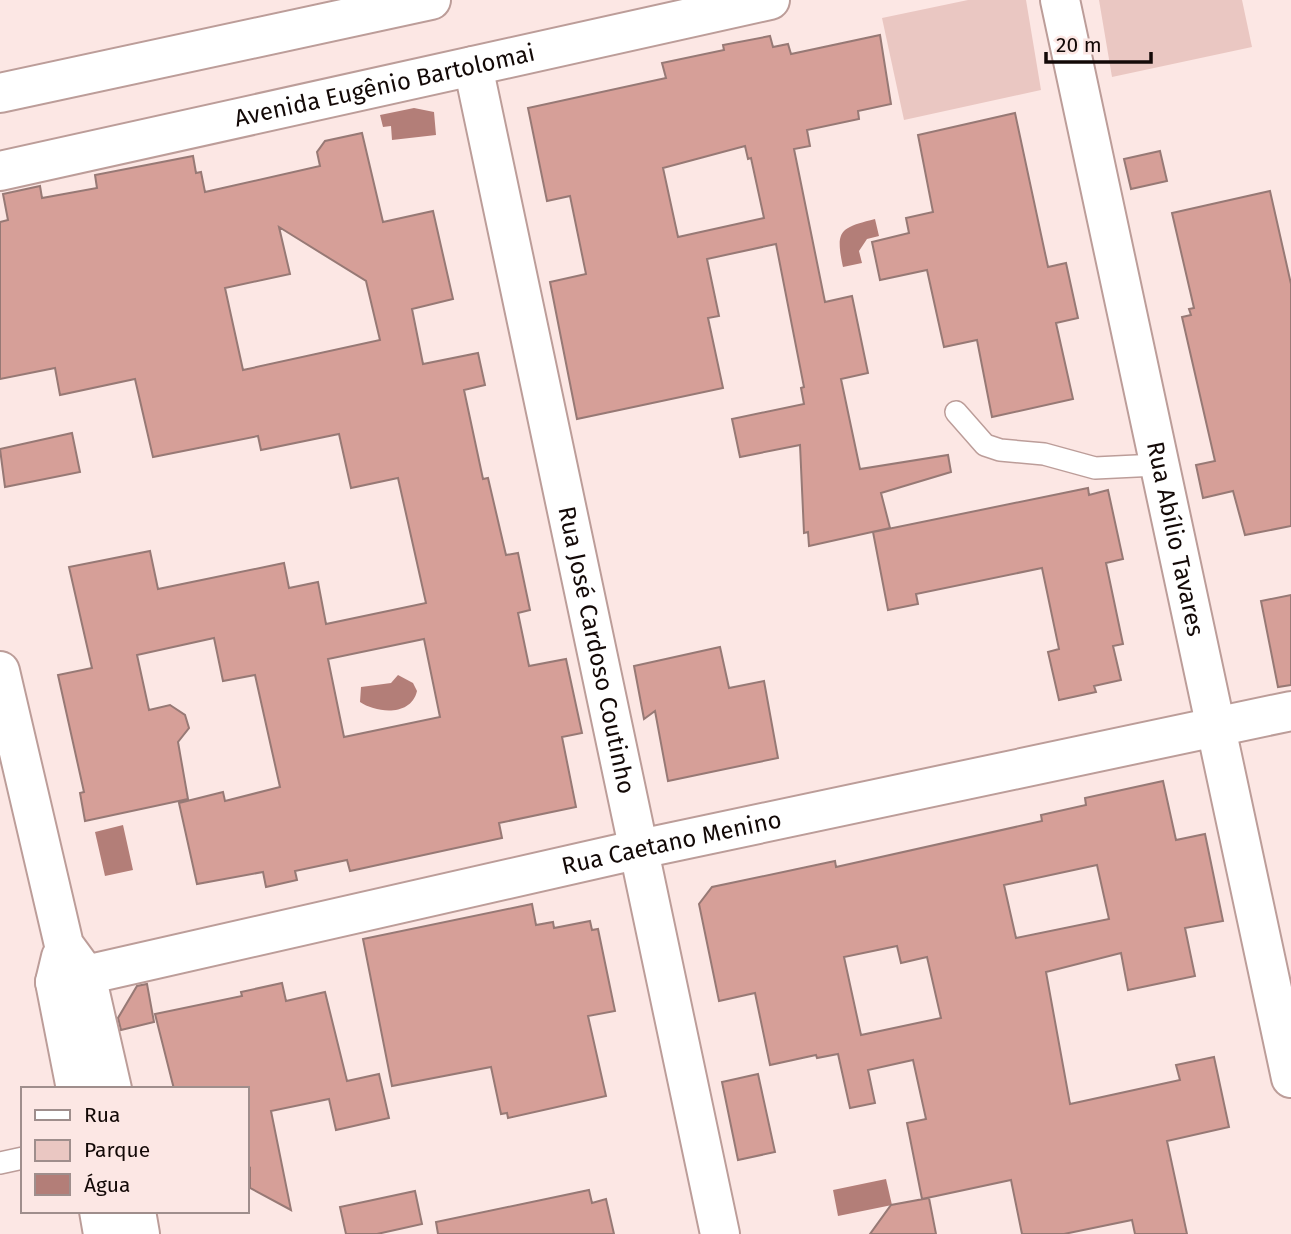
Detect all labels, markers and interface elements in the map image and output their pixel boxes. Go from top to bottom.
scale bar [1046,21,1151,65]
text: 20 m [1056,32,1102,58]
street label: Avenida Eugênio Bartolomai [232,39,537,133]
street label: Rua Abílio Tavares [1141,439,1210,639]
street label: Rua José Cardoso Coutinho [552,504,641,797]
street label: Rua Caetano Menino [559,805,784,880]
legend [21,1087,248,1213]
text: Rua [84,1102,120,1128]
text: Parque [84,1137,150,1163]
text: Água [84,1172,130,1198]

